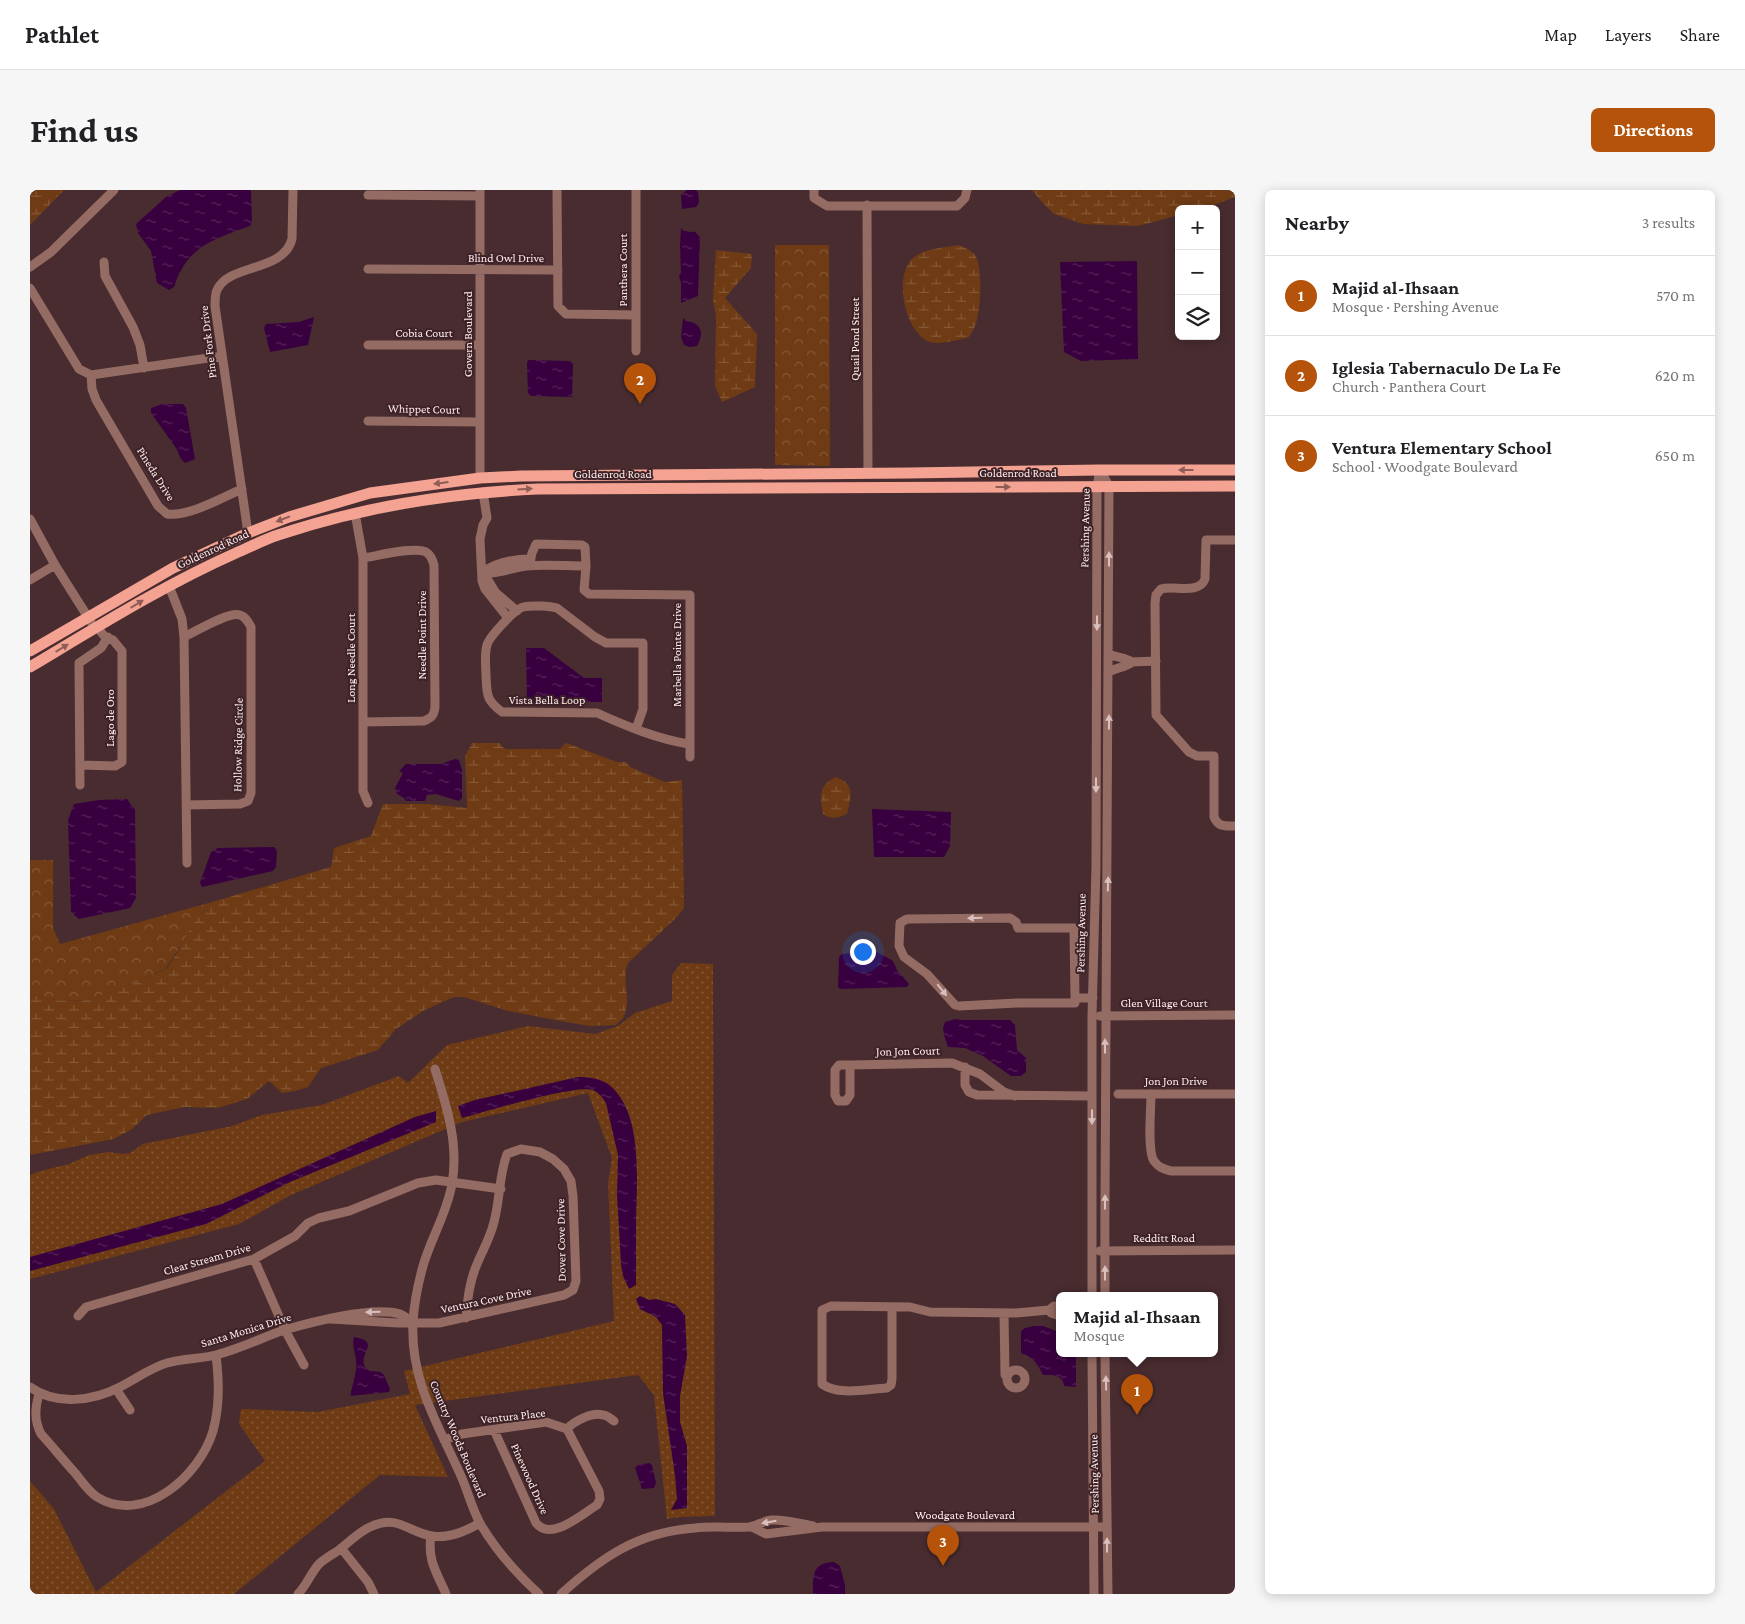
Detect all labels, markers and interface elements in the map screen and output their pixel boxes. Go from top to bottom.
text: Pathlet [25,21,99,48]
text: Map [1544,25,1577,45]
text: Layers [1605,25,1652,45]
text: Share [1680,25,1720,45]
button: Directions [1591,108,1715,152]
text: Find us [30,111,138,150]
map controls [1175,205,1220,340]
button: + [1175,205,1220,250]
text: Nearby [1285,211,1349,235]
text: 3 results [1642,214,1695,231]
street label: Panthera Court [616,233,630,306]
button: − [1175,250,1220,295]
street label: Blind Owl Drive [468,251,544,265]
text: Majid al-Ihsaan [1332,277,1459,298]
text: 1 [1298,287,1304,304]
text: 570 m [1656,287,1695,304]
street label: Govern Boulevard [461,290,475,377]
button: layers [1175,295,1220,340]
street label: Quail Pond Street [848,296,862,381]
text: Mosque · Pershing Avenue [1332,298,1499,315]
street label: Pine Fork Drive [197,305,219,379]
street label: Cobia Court [395,326,454,340]
text: Iglesia Tabernaculo De La Fe [1332,357,1561,378]
pin: 2 [624,363,656,404]
text: 2 [1297,367,1305,384]
text: 620 m [1655,367,1695,384]
text: Church · Panthera Court [1332,378,1486,395]
street label: Whippet Court [388,401,461,417]
text: Ventura Elementary School [1332,437,1552,458]
street label: Pineda Drive [134,444,178,504]
text: 3 [1297,447,1305,464]
text: 650 m [1655,447,1695,464]
text: School · Woodgate Boulevard [1332,458,1518,475]
street label: Goldenrod Road [979,466,1057,480]
one-way arrow [1178,466,1194,474]
street label: Goldenrod Road [574,467,652,481]
one-way arrow [433,479,449,487]
one-way arrow [995,482,1011,490]
one-way arrow [517,485,533,493]
street label: Pershing Avenue [1077,488,1093,568]
one-way arrow [276,516,291,524]
street label: Goldenrod Road [175,526,252,572]
one-way arrow [1105,551,1113,567]
street label: Needle Point Drive [415,590,429,680]
one-way arrow [130,599,143,608]
street label: Marbella Pointe Drive [670,603,684,707]
street label: Long Needle Court [344,612,358,703]
one-way arrow [1093,615,1101,631]
one-way arrow [56,643,69,652]
street label: Lago de Oro [103,689,117,747]
street label: Vista Bella Loop [509,693,585,707]
street label: Hollow Ridge Circle [230,698,246,792]
one-way arrow [1105,713,1113,729]
one-way arrow [1092,777,1100,793]
one-way arrow [1104,876,1112,892]
street label: Pershing Avenue [1073,893,1089,973]
one-way arrow [967,914,983,922]
your location [850,939,876,965]
one-way arrow [937,983,948,996]
street label: Glen Village Court [1120,996,1209,1010]
one-way arrow [1101,1038,1109,1054]
street label: Jon Jon Court [875,1043,941,1059]
street label: Jon Jon Drive [1144,1074,1207,1088]
one-way arrow [1088,1110,1096,1126]
one-way arrow [1101,1194,1109,1210]
street label: Dover Cove Drive [553,1198,569,1282]
street label: Redditt Road [1133,1231,1196,1245]
street label: Clear Stream Drive [162,1240,252,1278]
one-way arrow [1101,1265,1109,1281]
street label: Ventura Cove Drive [439,1284,533,1316]
popup [1056,1292,1218,1357]
text: Majid al-Ihsaan [1073,1306,1201,1327]
one-way arrow [365,1308,381,1316]
street label: Santa Monica Drive [199,1310,293,1350]
text: Mosque [1073,1327,1125,1344]
pin: 1 [1121,1374,1153,1415]
one-way arrow [1102,1375,1110,1391]
street label: Country Woods Boulevard [427,1378,489,1500]
street label: Ventura Place [480,1406,546,1426]
street label: Pershing Avenue [1086,1434,1102,1514]
street label: Pinewood Drive [508,1441,552,1517]
street label: Woodgate Boulevard [915,1508,1016,1522]
one-way arrow [761,1518,777,1526]
pin: 3 [927,1525,959,1566]
one-way arrow [1103,1537,1111,1553]

